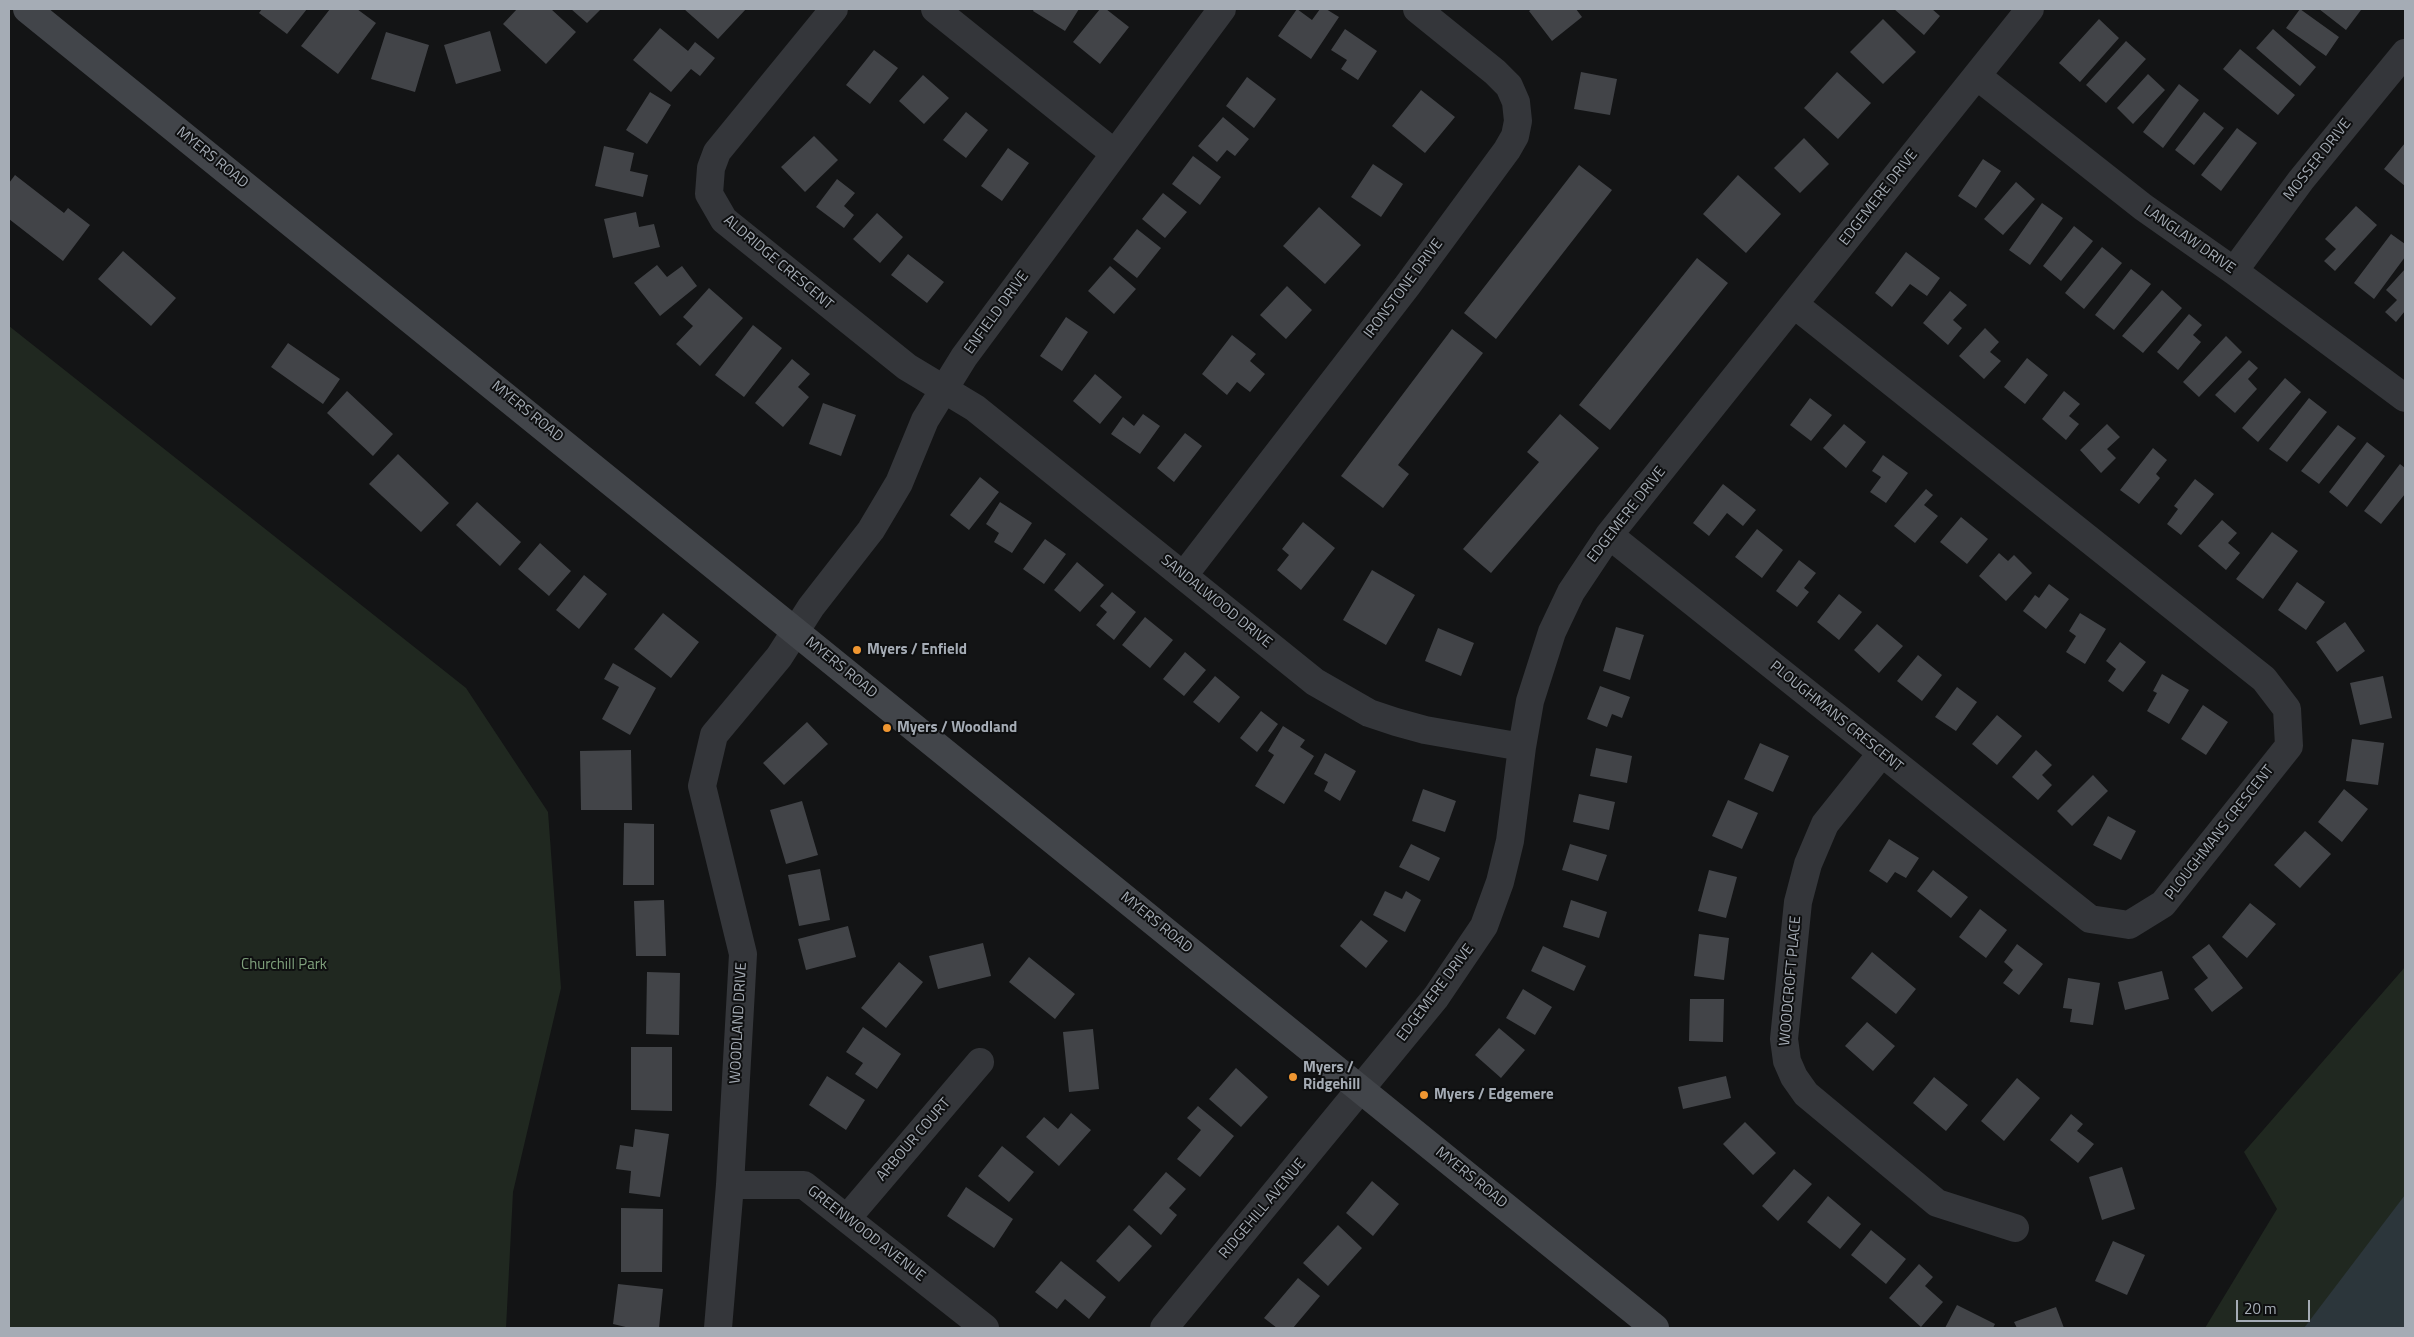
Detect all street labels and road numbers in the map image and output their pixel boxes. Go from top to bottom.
street label: MOSSER DRIVE [2280,115,2356,205]
street label: MYERS ROAD [172,124,252,192]
street label: EDGEMERE DRIVE [1836,146,1922,250]
street label: LANGLAW DRIVE [2140,202,2238,278]
street label: ALDRIDGE CRESCENT [720,212,836,314]
street label: IRONSTONE DRIVE [1361,236,1447,342]
street label: ENFIELD DRIVE [961,268,1033,358]
street label: MYERS ROAD [487,378,567,446]
street label: EDGEMERE DRIVE [1584,463,1670,567]
street label: SANDALWOOD DRIVE [1157,552,1275,652]
street label: MYERS ROAD [801,634,881,702]
street label: PLOUGHMANS CRESCENT [1766,658,1906,776]
street label: PLOUGHMANS CRESCENT [2162,762,2278,904]
street label: MYERS ROAD [1116,889,1196,957]
street label: WOODCROFT PLACE [1776,915,1806,1047]
street label: EDGEMERE DRIVE [1394,941,1478,1045]
street label: WOODLAND DRIVE [727,962,751,1084]
street label: ARBOUR COURT [873,1095,955,1185]
street label: MYERS ROAD [1431,1144,1511,1212]
street label: RIDGEHILL AVENUE [1216,1155,1310,1263]
street label: GREENWOOD AVENUE [803,1182,929,1286]

